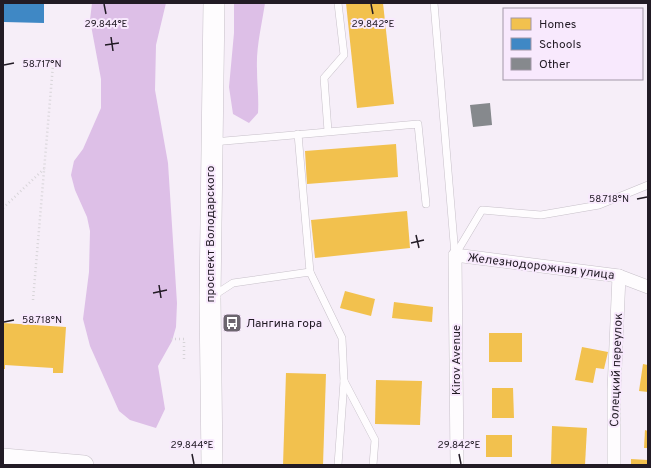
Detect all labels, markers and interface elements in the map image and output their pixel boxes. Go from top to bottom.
legend [503,8,643,80]
text: Homes [539,17,576,33]
text: 29.844°E [85,18,127,31]
text: 29.842°E [352,18,394,31]
text: Schools [539,37,581,53]
text: Other [539,57,571,73]
text: 58.717°N [23,58,62,71]
street label: проспект Володарского [203,165,219,302]
text: 58.718°N [589,193,629,206]
street label: Железнодорожная улица [467,250,615,284]
bus stop icon: Лангина гора [221,312,243,334]
street label: Солецкий переулок [607,313,627,427]
text: 58.718°N [22,314,62,327]
place label: Лангина гора [246,316,322,332]
street label: Kirov Avenue [449,325,465,395]
text: 29.844°E [171,439,213,452]
text: 29.842°E [438,439,480,452]

